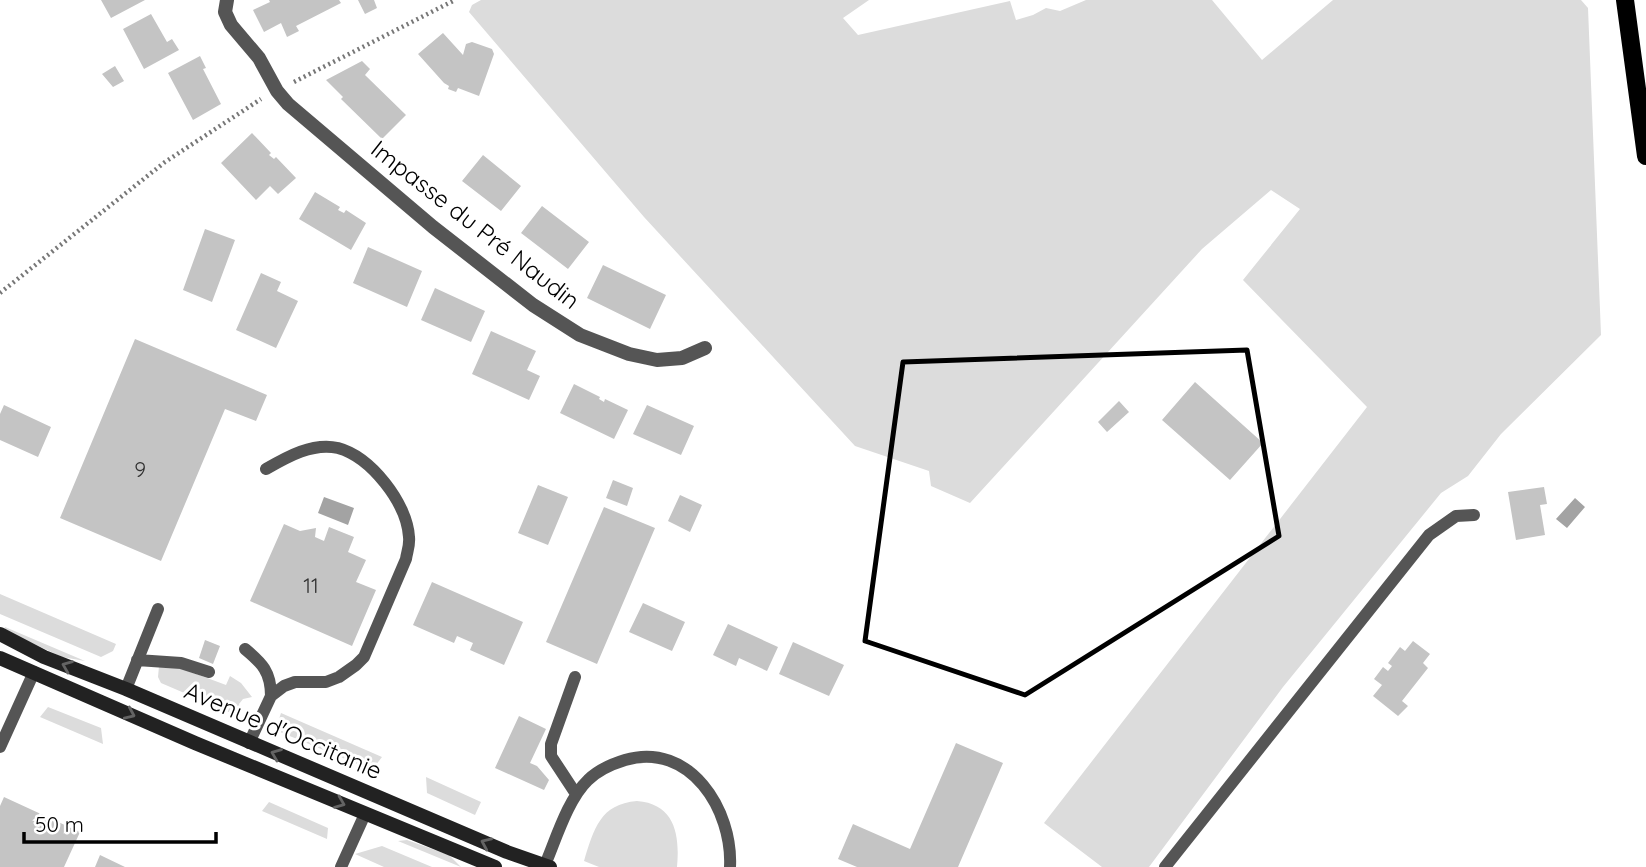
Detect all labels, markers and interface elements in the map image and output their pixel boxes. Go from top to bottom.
street label: Impasse du Pré Naudin [365,133,586,315]
house number: 9 [134,456,146,482]
house number: 11 [303,572,319,598]
one-way arrow [61,660,73,674]
street label: Avenue d'Occitanie [180,675,387,785]
one-way arrow [123,706,135,720]
one-way arrow [271,749,283,763]
one-way arrow [332,795,345,809]
scale bar [24,800,217,844]
text: 50 m [35,811,84,837]
one-way arrow [481,837,493,851]

